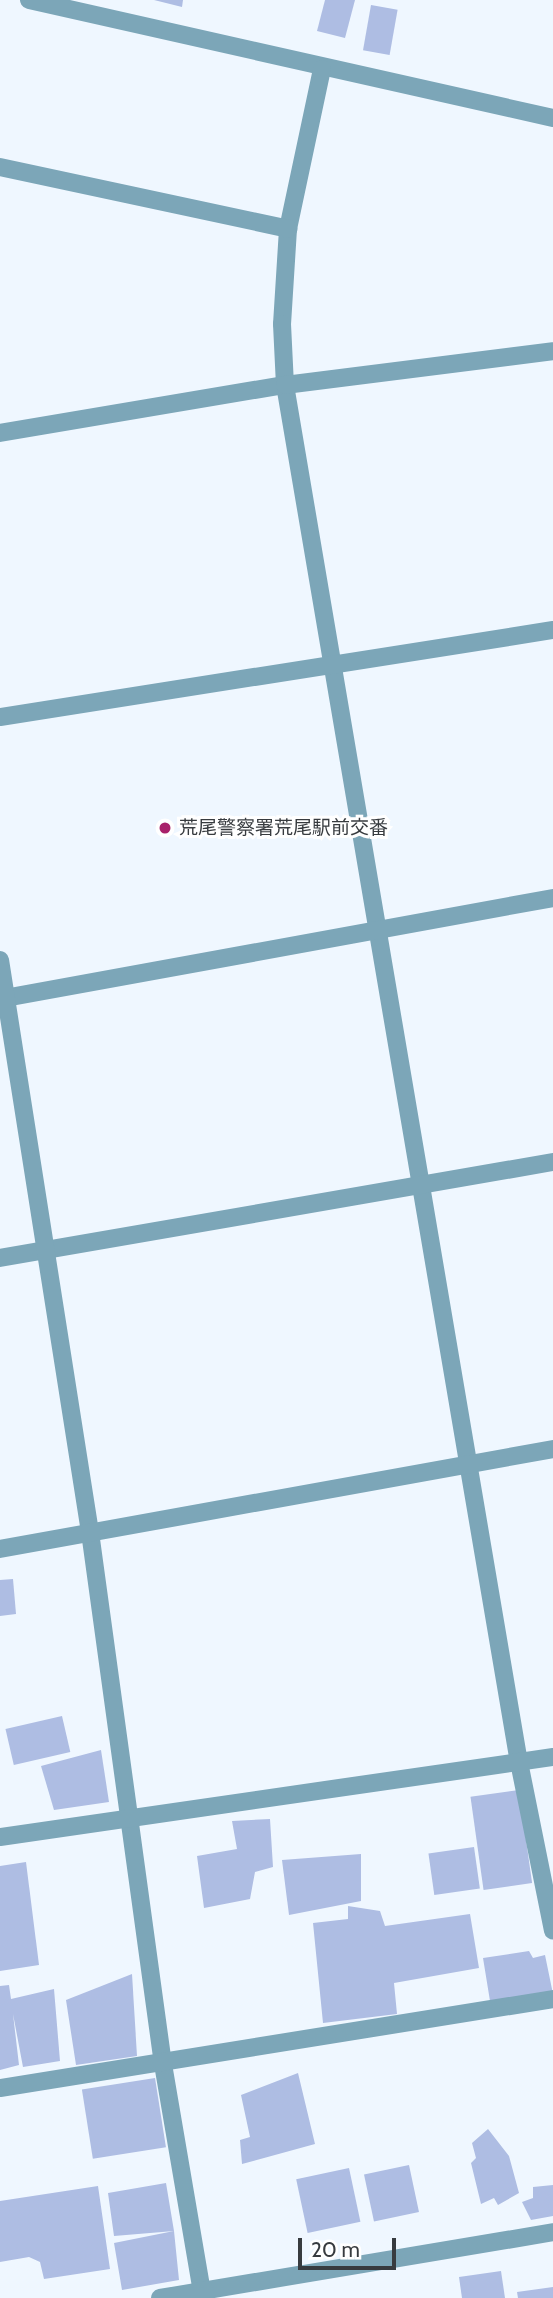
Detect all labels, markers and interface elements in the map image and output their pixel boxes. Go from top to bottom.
place label: 荒尾警察署荒尾駅前交番 [179,817,388,839]
marker: 荒尾警察署荒尾駅前交番 [157,820,173,836]
scale bar [301,2224,399,2268]
text: 20 m [311,2237,360,2262]

